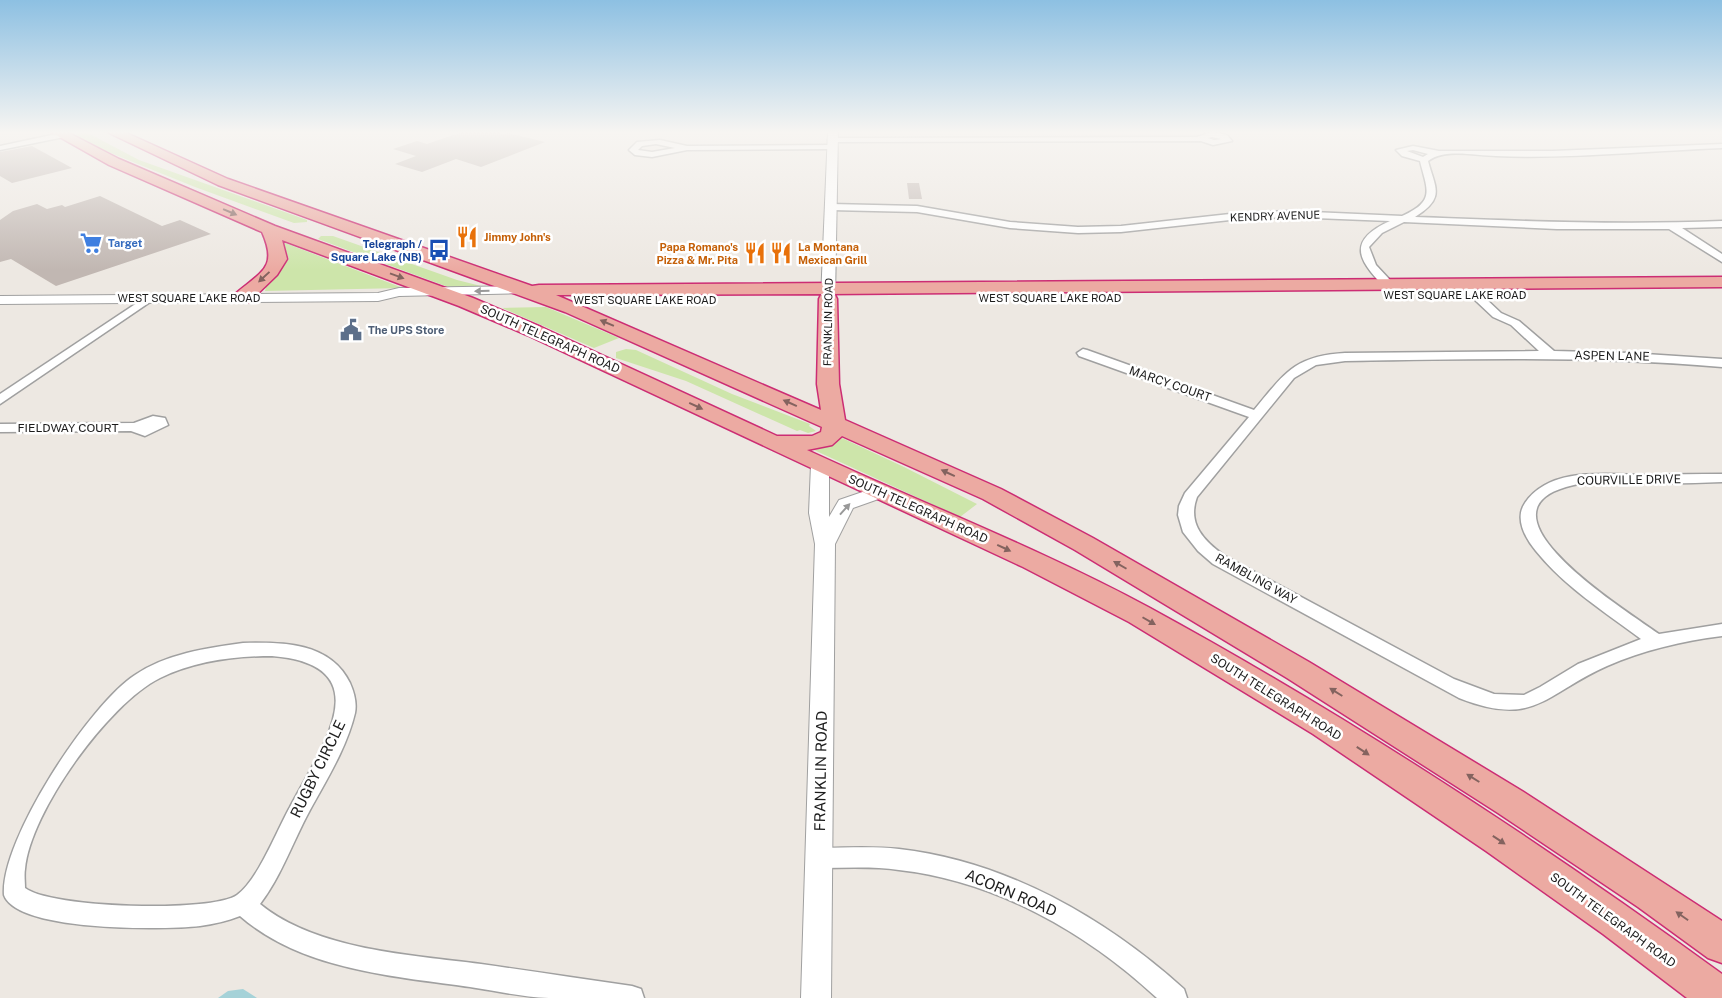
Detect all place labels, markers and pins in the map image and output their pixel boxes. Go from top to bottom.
restaurant icon: Jimmy John's [454,224,480,250]
supermarket icon: Target [78,230,104,256]
place label: Jimmy John's [484,231,551,243]
place label: Target [108,237,143,249]
bus stop icon: Telegraph / Square Lake (NB) [426,237,452,263]
place label: Telegraph / Square Lake (NB) [331,238,423,263]
restaurant icon: Papa Romano's Pizza & Mr. Pita [742,240,768,266]
restaurant icon: La Montana Mexican Grill [768,240,794,266]
place label: Papa Romano's Pizza & Mr. Pita [657,241,738,266]
place label: La Montana Mexican Grill [798,241,868,266]
public building icon: The UPS Store [338,317,364,343]
place label: The UPS Store [368,324,444,336]

